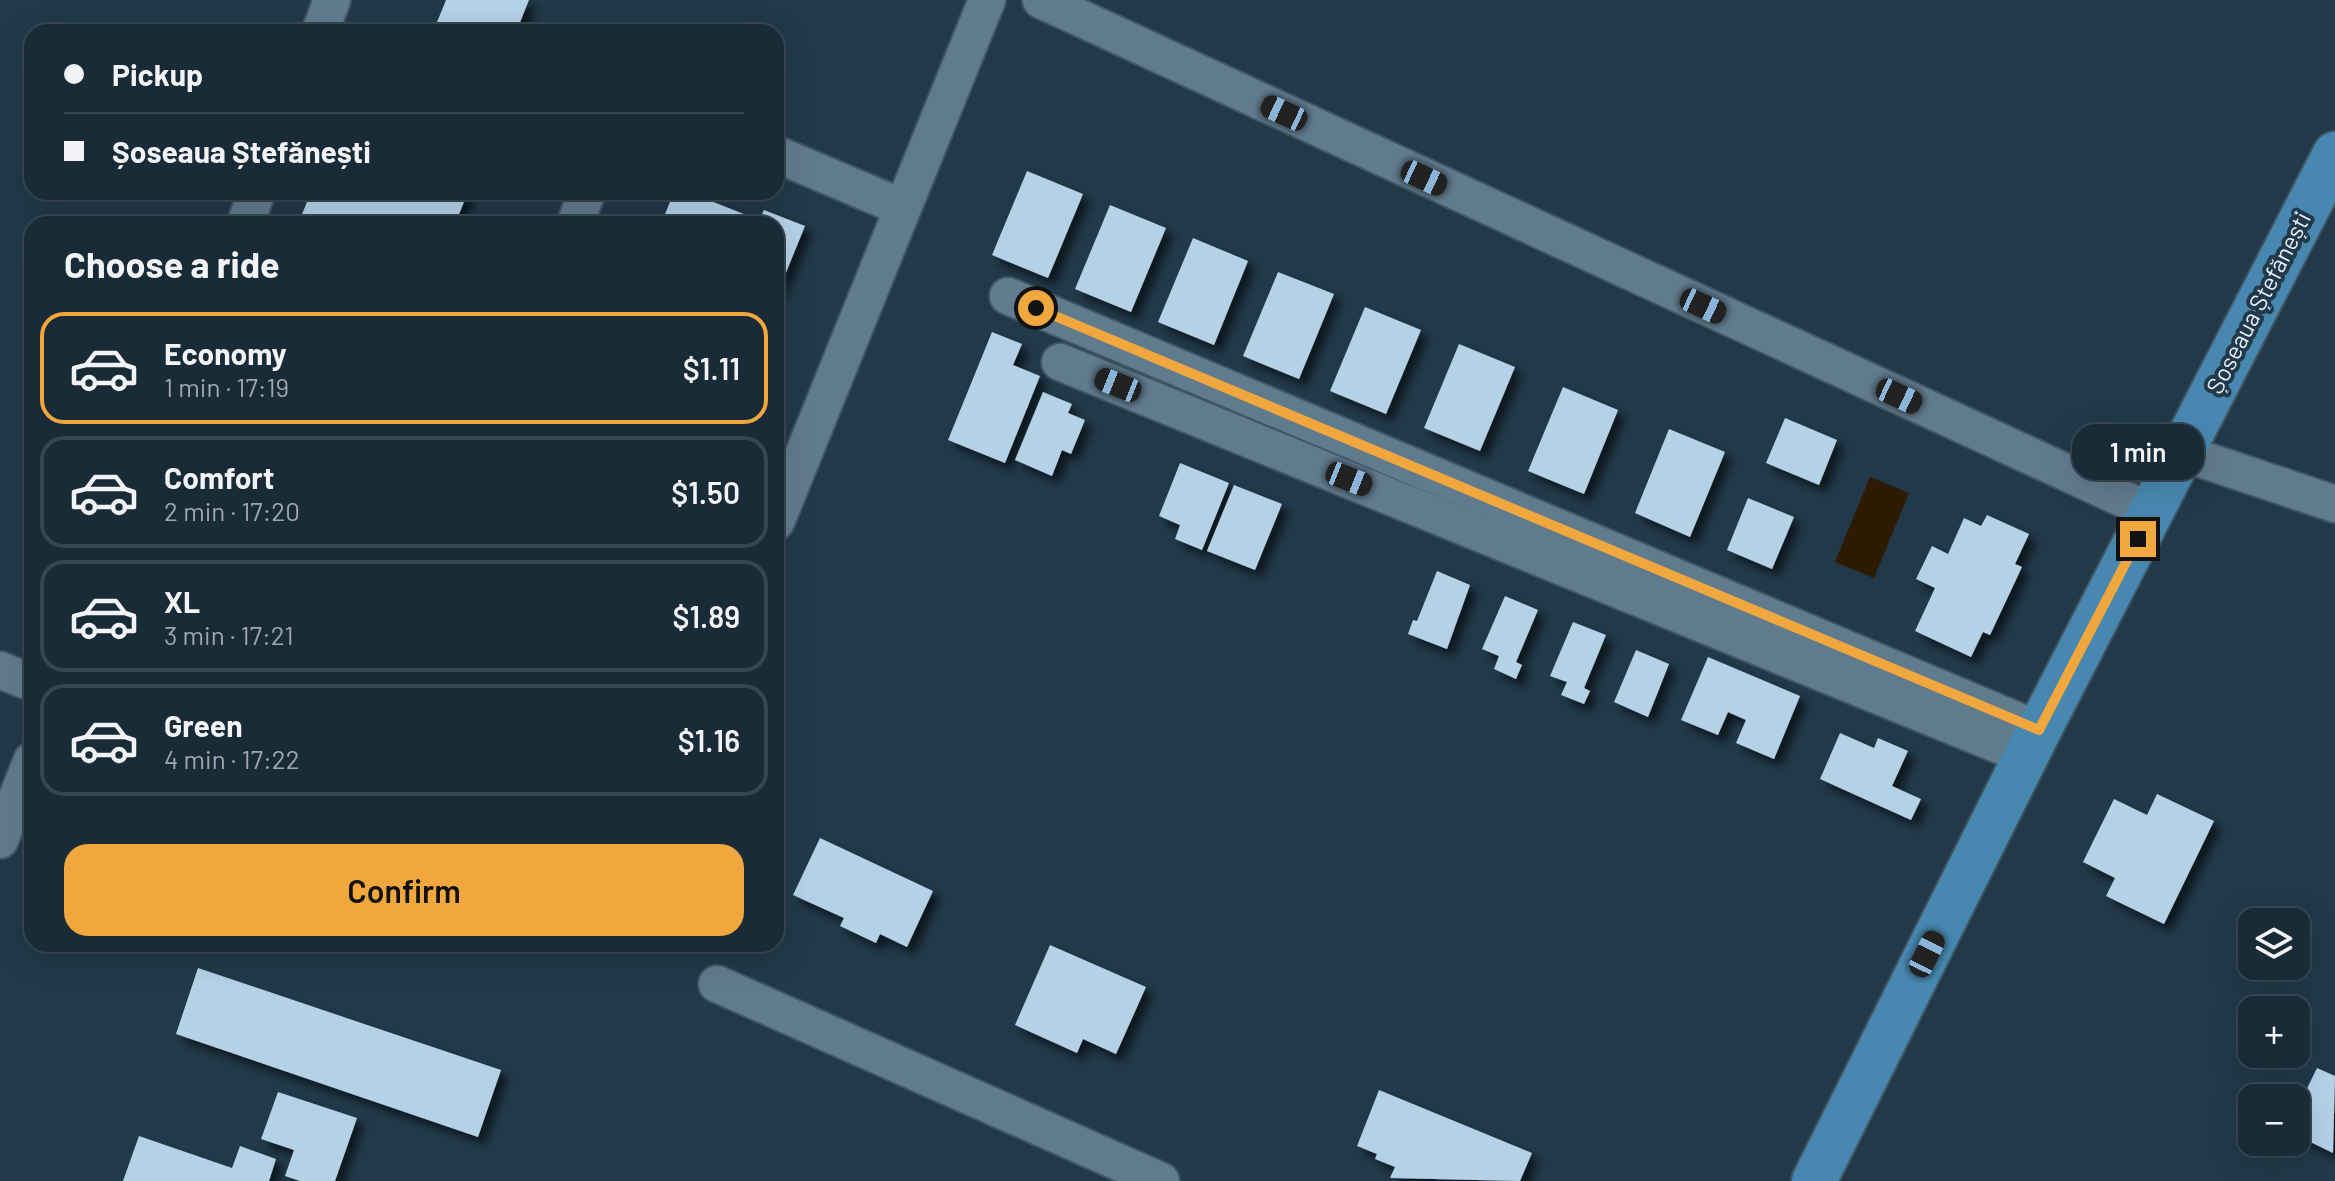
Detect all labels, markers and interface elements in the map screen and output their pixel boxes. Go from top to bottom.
text: Pickup [112,56,203,92]
car [1257,92,1311,134]
text: Șoseaua Ștefănești [112,133,371,169]
car [1397,157,1451,199]
street label: Șoseaua Ștefănești [2199,206,2316,398]
text: Choose a ride [64,242,280,285]
car [1676,285,1730,327]
route start [1018,290,1054,326]
icon: car [68,332,140,404]
text: Economy [164,335,287,371]
text: $1.11 [683,350,740,386]
car [1091,365,1145,405]
text: 1 min · 17:19 [164,371,289,402]
car [1872,375,1926,417]
callout: 1 min [2072,423,2204,479]
text: 1 min [2110,436,2166,467]
icon: car [68,456,140,528]
text: Comfort [164,459,274,495]
car [1322,459,1376,499]
text: $1.50 [671,474,740,510]
text: 2 min · 17:20 [164,495,300,526]
route end [2120,521,2156,557]
icon: car [68,580,140,652]
text: XL [164,583,200,619]
text: $1.89 [672,598,740,634]
text: 3 min · 17:21 [164,619,293,650]
icon: car [68,704,140,776]
text: Green [164,707,243,743]
text: $1.16 [678,722,740,758]
text: 4 min · 17:22 [164,743,300,774]
button: Confirm [64,844,744,936]
map controls [2238,908,2310,1156]
button: layers [2238,908,2310,980]
car [1906,927,1948,981]
button: + [2238,996,2310,1068]
button: − [2238,1084,2310,1156]

